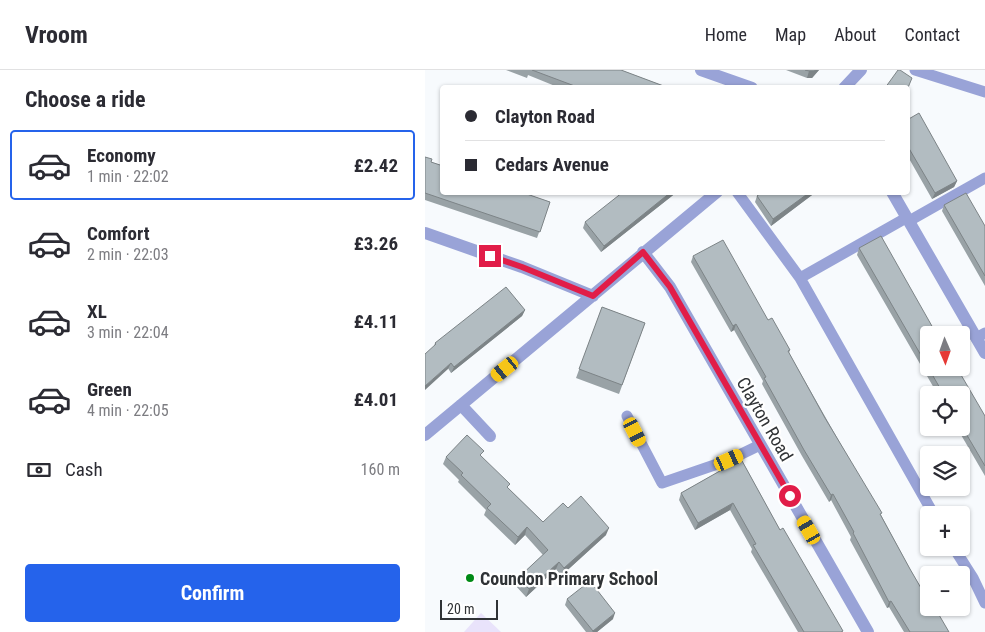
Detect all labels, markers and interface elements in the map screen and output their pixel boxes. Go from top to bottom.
text: Vroom [25,21,88,49]
text: Home [705,24,747,45]
text: Map [775,24,806,45]
text: About [834,24,876,45]
text: Contact [904,24,960,45]
text: Choose a ride [25,87,146,112]
text: Clayton Road [495,105,595,128]
icon: car [27,143,72,188]
text: Economy [87,144,156,167]
text: Cedars Avenue [495,153,609,176]
text: £2.42 [354,154,398,177]
text: 1 min · 22:02 [87,167,169,186]
icon: car [27,221,72,266]
text: Comfort [87,222,150,245]
text: £3.26 [354,232,398,255]
text: 2 min · 22:03 [87,245,169,264]
route end [479,245,501,267]
icon: car [27,299,72,344]
text: XL [87,300,107,323]
text: £4.11 [354,310,398,333]
text: 3 min · 22:04 [87,323,169,342]
north arrow [920,326,970,376]
map controls [920,326,970,616]
car [488,354,521,384]
street label: Clayton Road [733,373,797,465]
icon: car [27,377,72,422]
text: Green [87,378,132,401]
button: locate [920,386,970,436]
text: £4.01 [354,388,398,411]
text: 4 min · 22:05 [87,401,169,420]
car [621,415,648,449]
button: layers [920,446,970,496]
car [712,447,745,473]
icon: cash [25,456,53,484]
text: Cash [65,458,103,481]
text: 160 m [361,460,400,479]
route start [779,485,801,507]
button: + [920,506,970,556]
car [795,513,822,547]
button: Confirm [25,564,400,622]
button: − [920,566,970,616]
place label: Coundon Primary School [480,568,658,589]
marker: Coundon Primary School [464,572,476,584]
scale bar [440,597,497,620]
text: 20 m [447,601,475,617]

